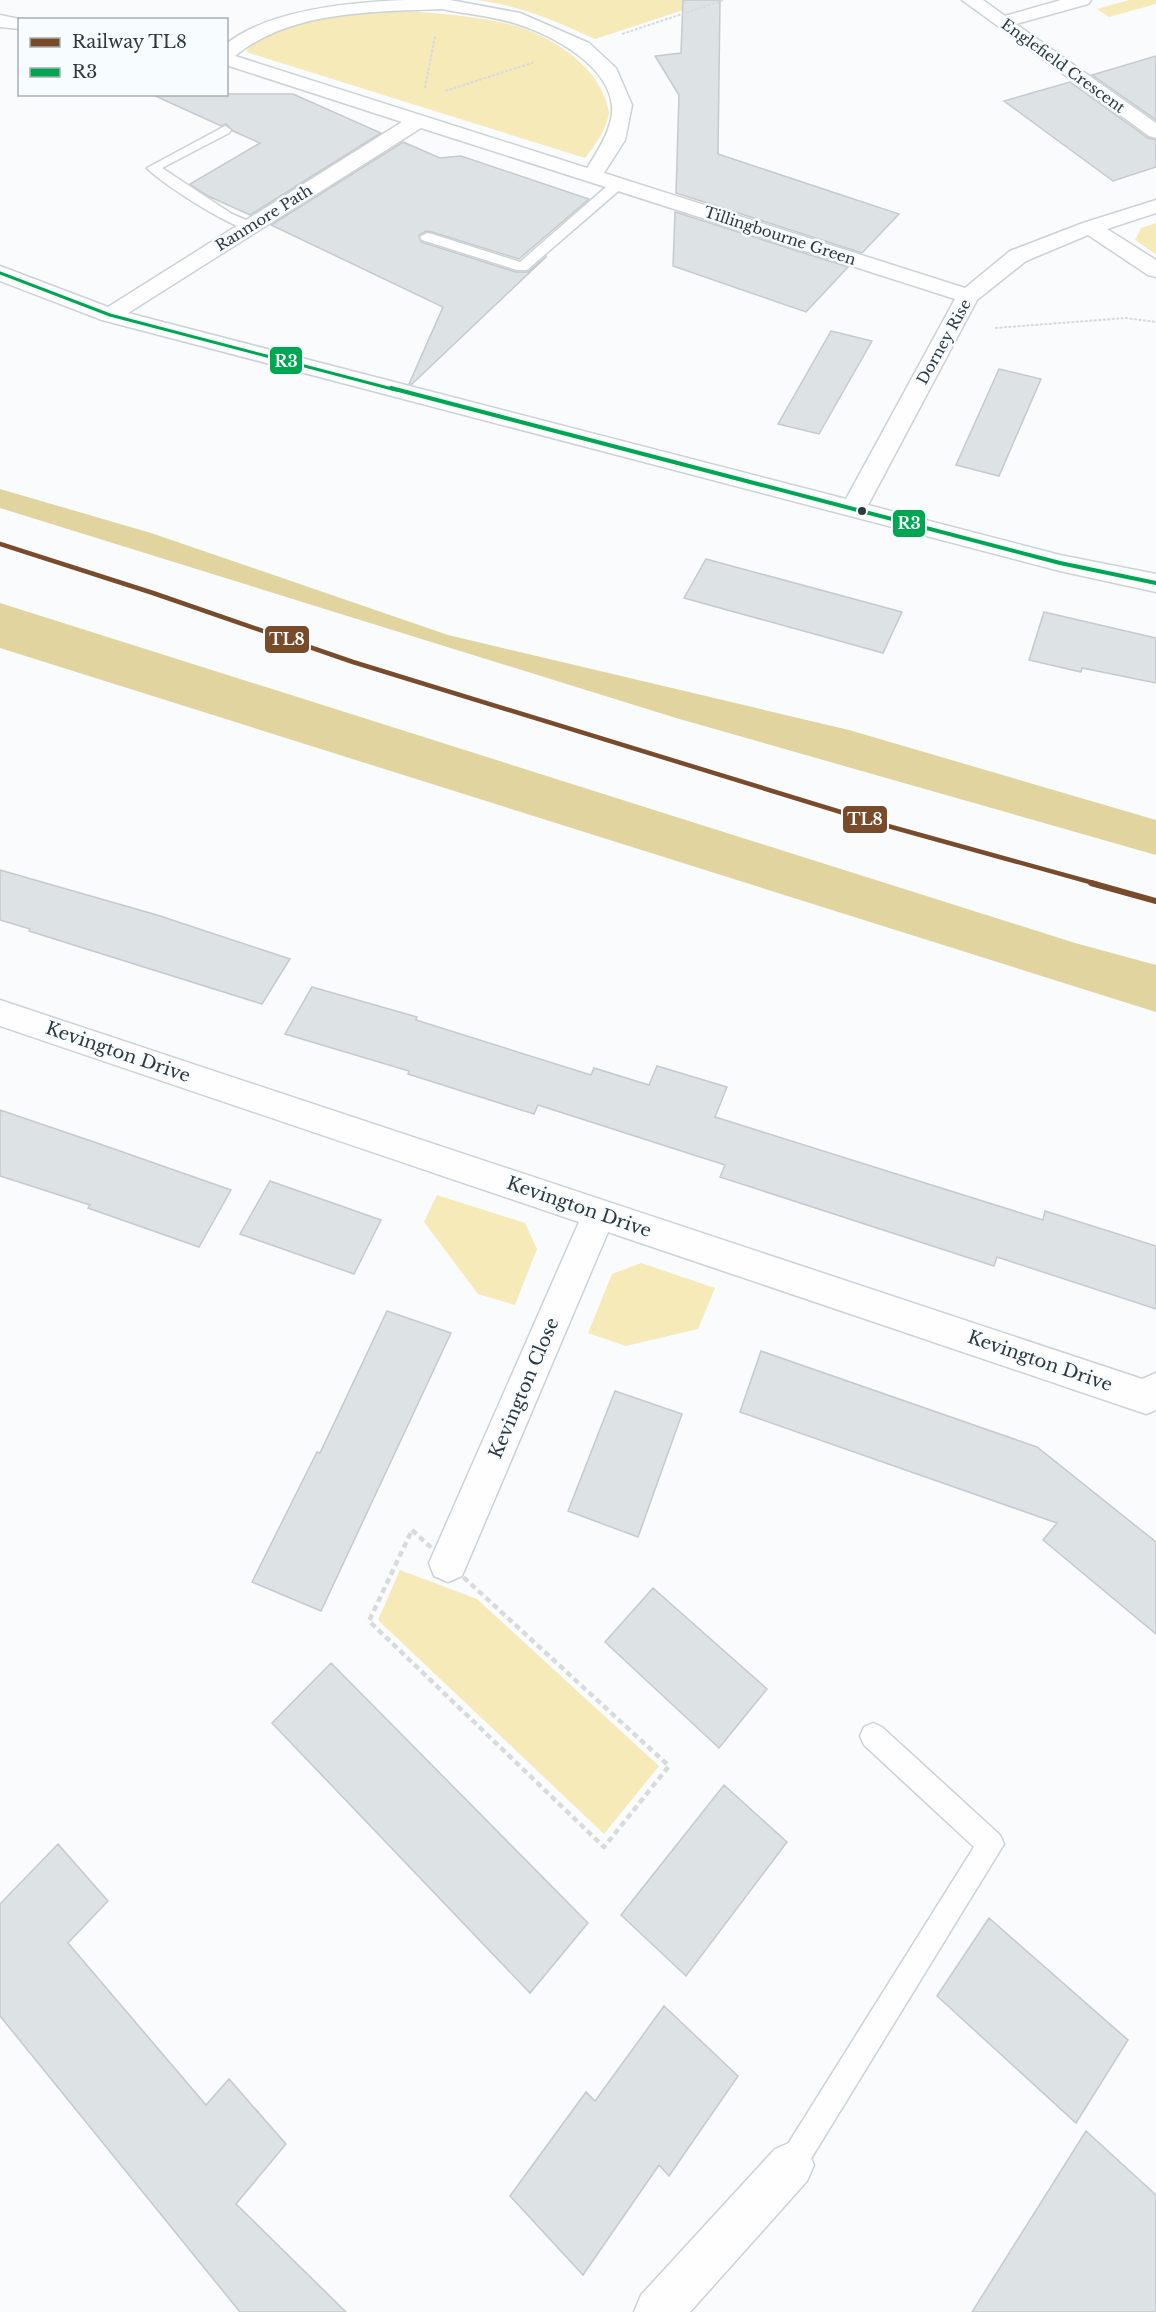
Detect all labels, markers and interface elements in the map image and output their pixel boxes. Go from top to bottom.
street label: Englefield Crescent [998,14,1129,117]
legend [18,18,228,96]
text: Railway TL8 [72,31,187,53]
text: R3 [72,61,97,83]
street label: Ranmore Path [212,180,316,255]
street label: Tillingbourne Green [702,202,858,269]
street label: Dorney Rise [912,296,975,388]
line badge: R3 [269,346,303,375]
text: R3 [274,351,298,371]
unlabelled marker [856,505,868,517]
line badge: R3 [892,509,926,538]
text: R3 [897,513,921,533]
line badge: TL8 [264,625,310,654]
text: TL8 [269,629,305,649]
line badge: TL8 [842,805,888,834]
text: TL8 [847,809,883,829]
street label: Kevington Drive [43,1017,193,1087]
street label: Kevington Drive [504,1172,654,1242]
street label: Kevington Close [484,1314,564,1462]
street label: Kevington Drive [965,1326,1115,1396]

